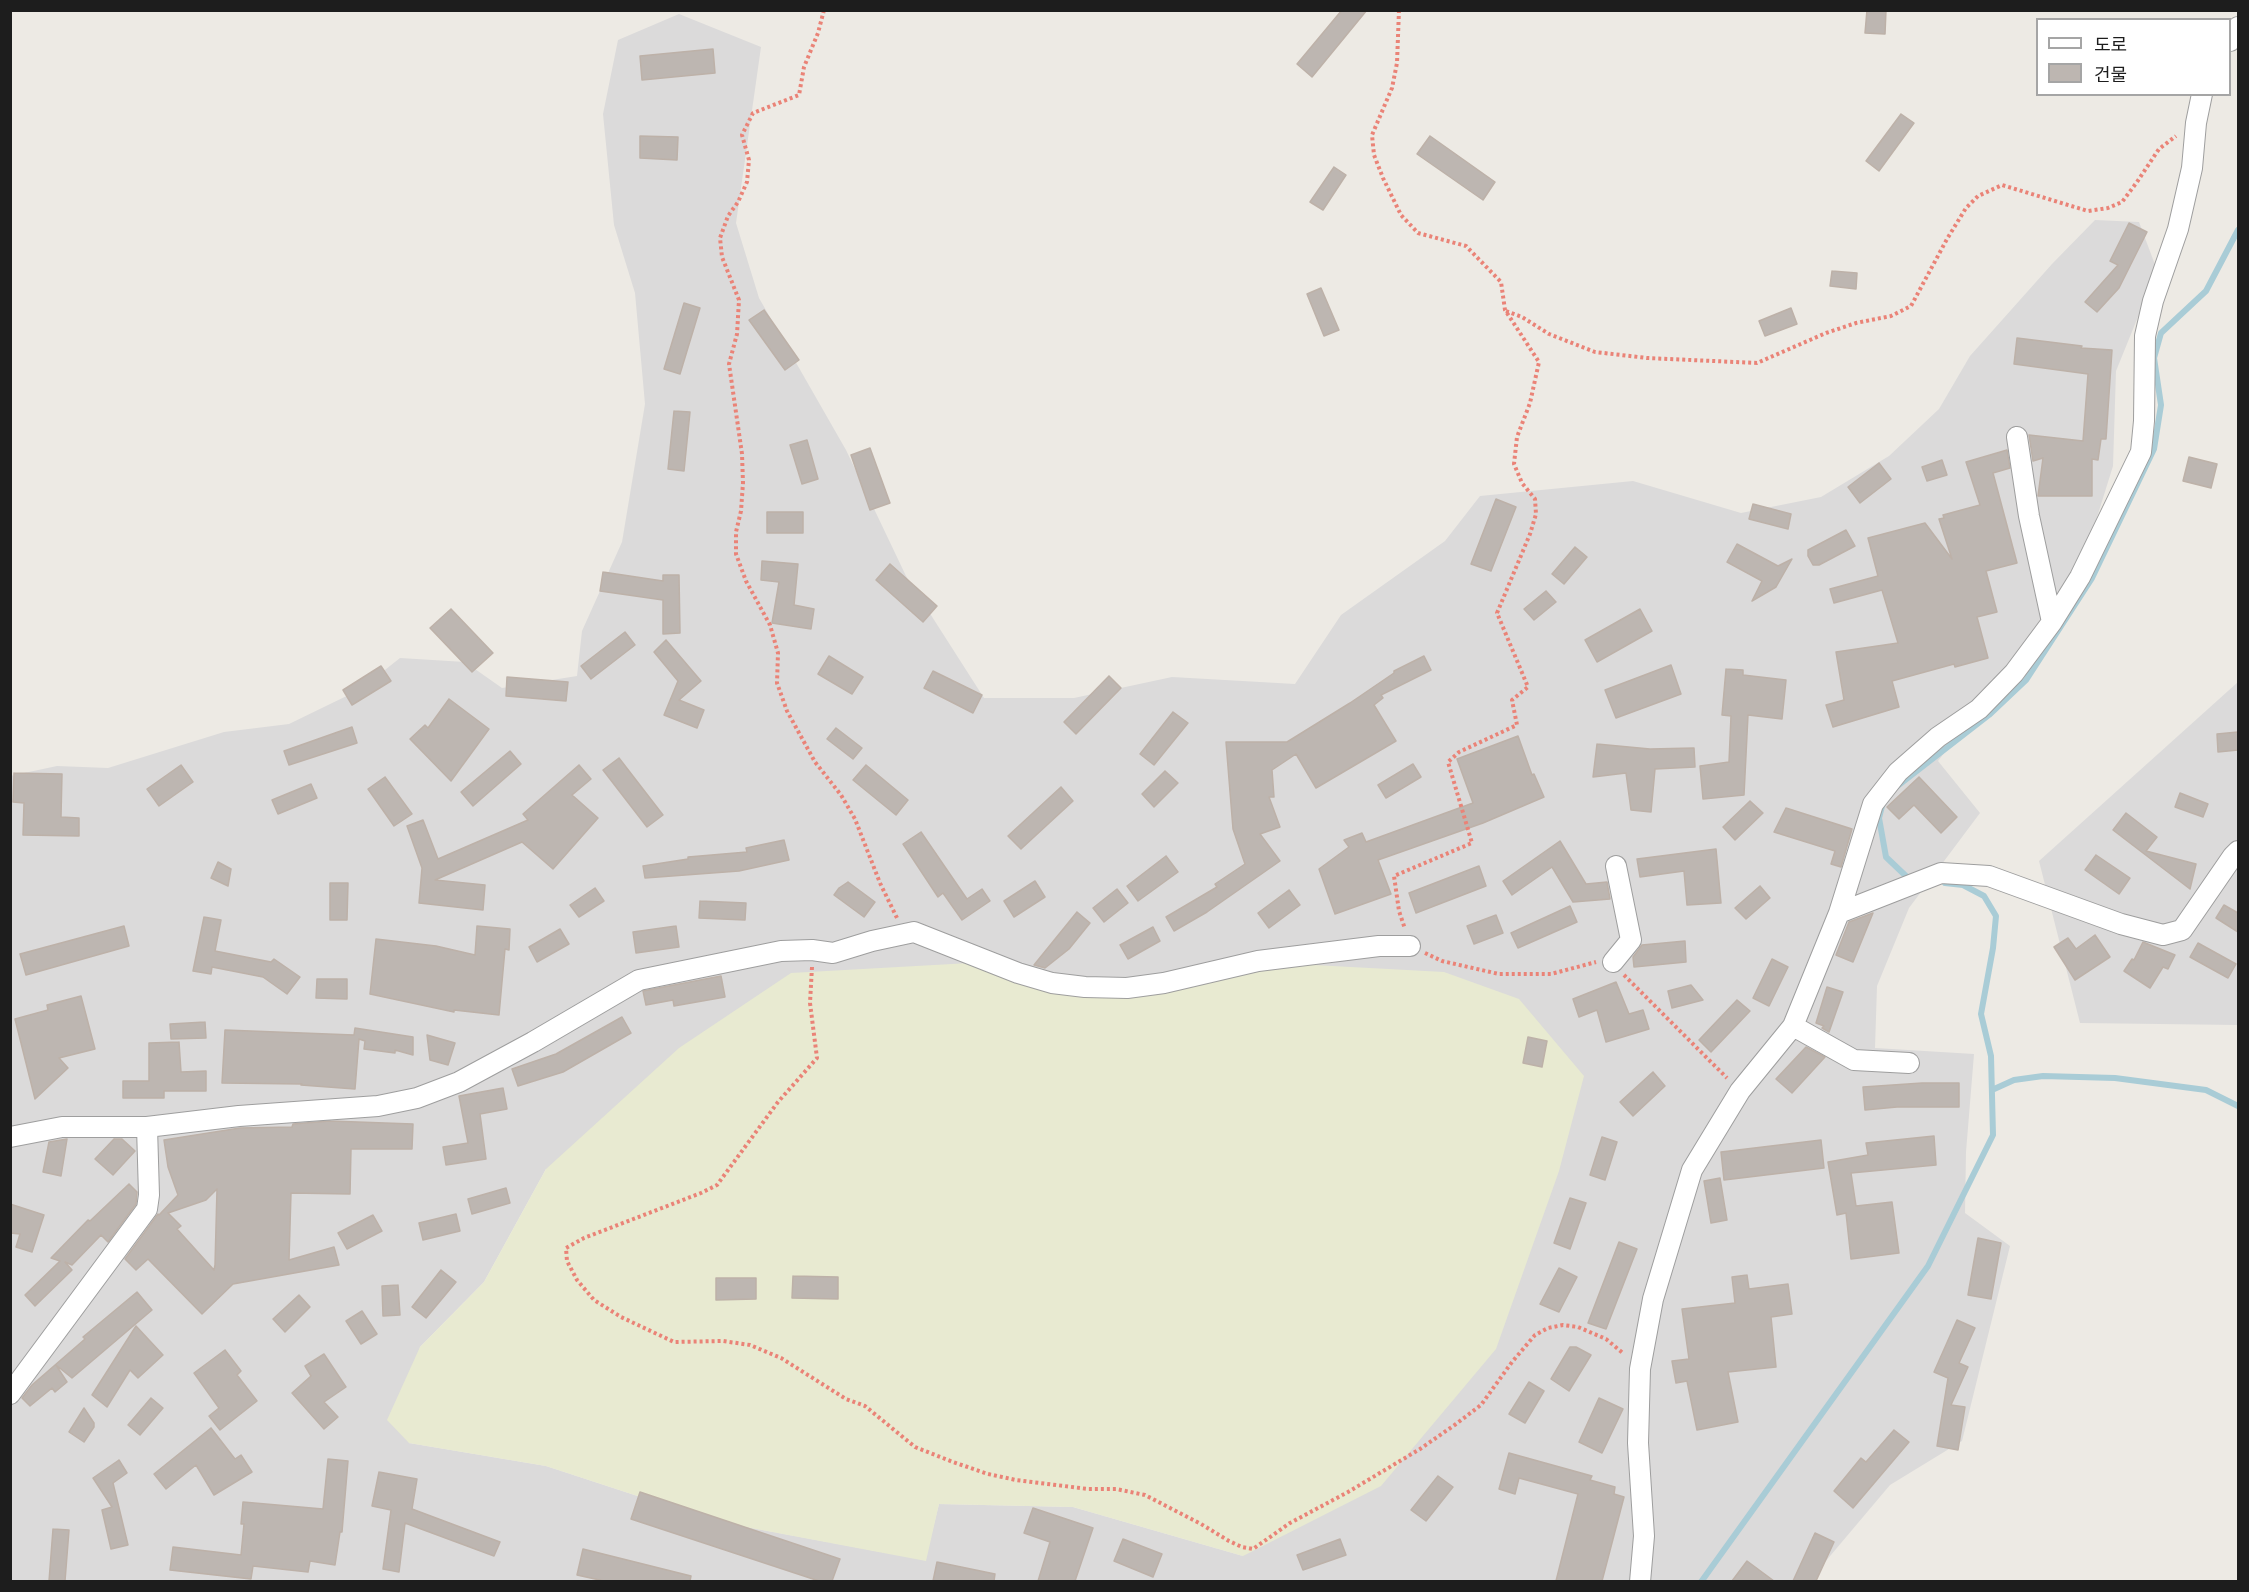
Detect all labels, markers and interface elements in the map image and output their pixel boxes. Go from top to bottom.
legend [2036,18,2231,96]
text: 도로 [2094,35,2127,55]
text: 건물 [2094,65,2127,85]

